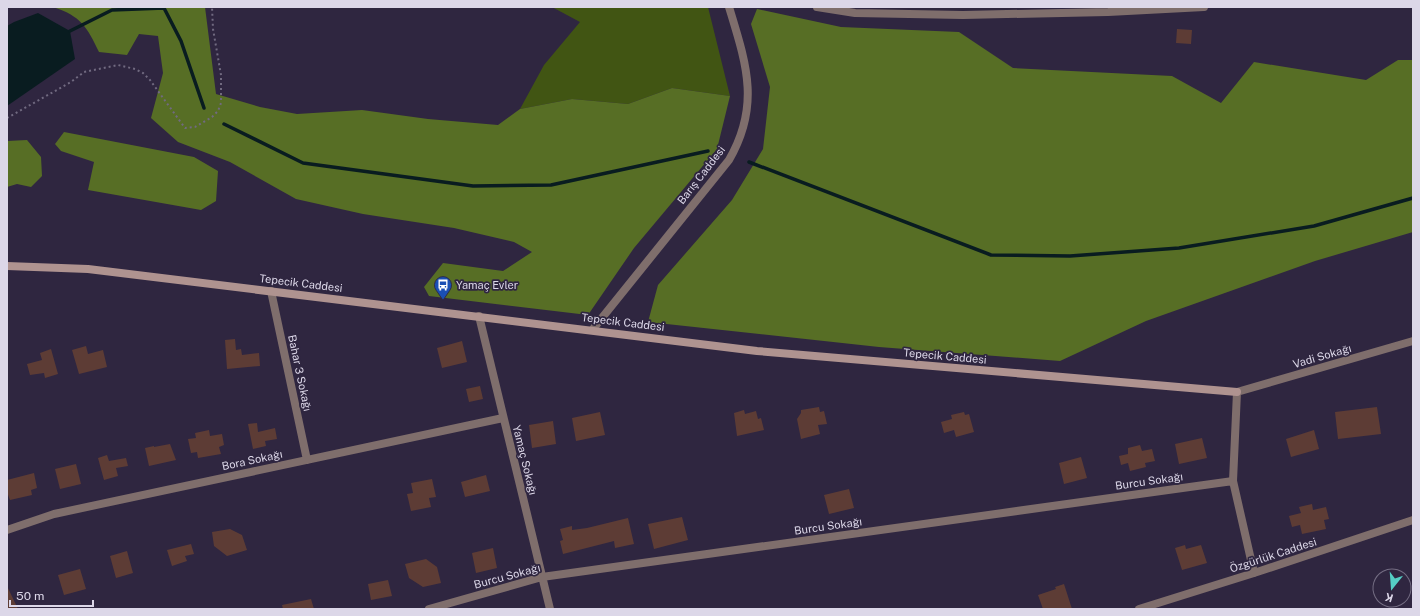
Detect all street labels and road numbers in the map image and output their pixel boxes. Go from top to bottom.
street label: Barış Caddesi [675,144,728,207]
street label: Tepecik Caddesi [259,272,343,294]
street label: Tepecik Caddesi [581,311,665,333]
street label: Bahar 3 Sokağı [286,334,314,412]
street label: Vadi Sokağı [1291,342,1353,370]
street label: Tepecik Caddesi [903,346,987,366]
street label: Yamaç Sokağı [510,424,539,496]
street label: Bora Sokağı [221,448,283,472]
street label: Burcu Sokağı [1114,470,1184,492]
street label: Burcu Sokağı [793,515,863,537]
street label: Özgürlük Caddesi [1228,534,1318,575]
street label: Burcu Sokağı [472,561,542,591]

